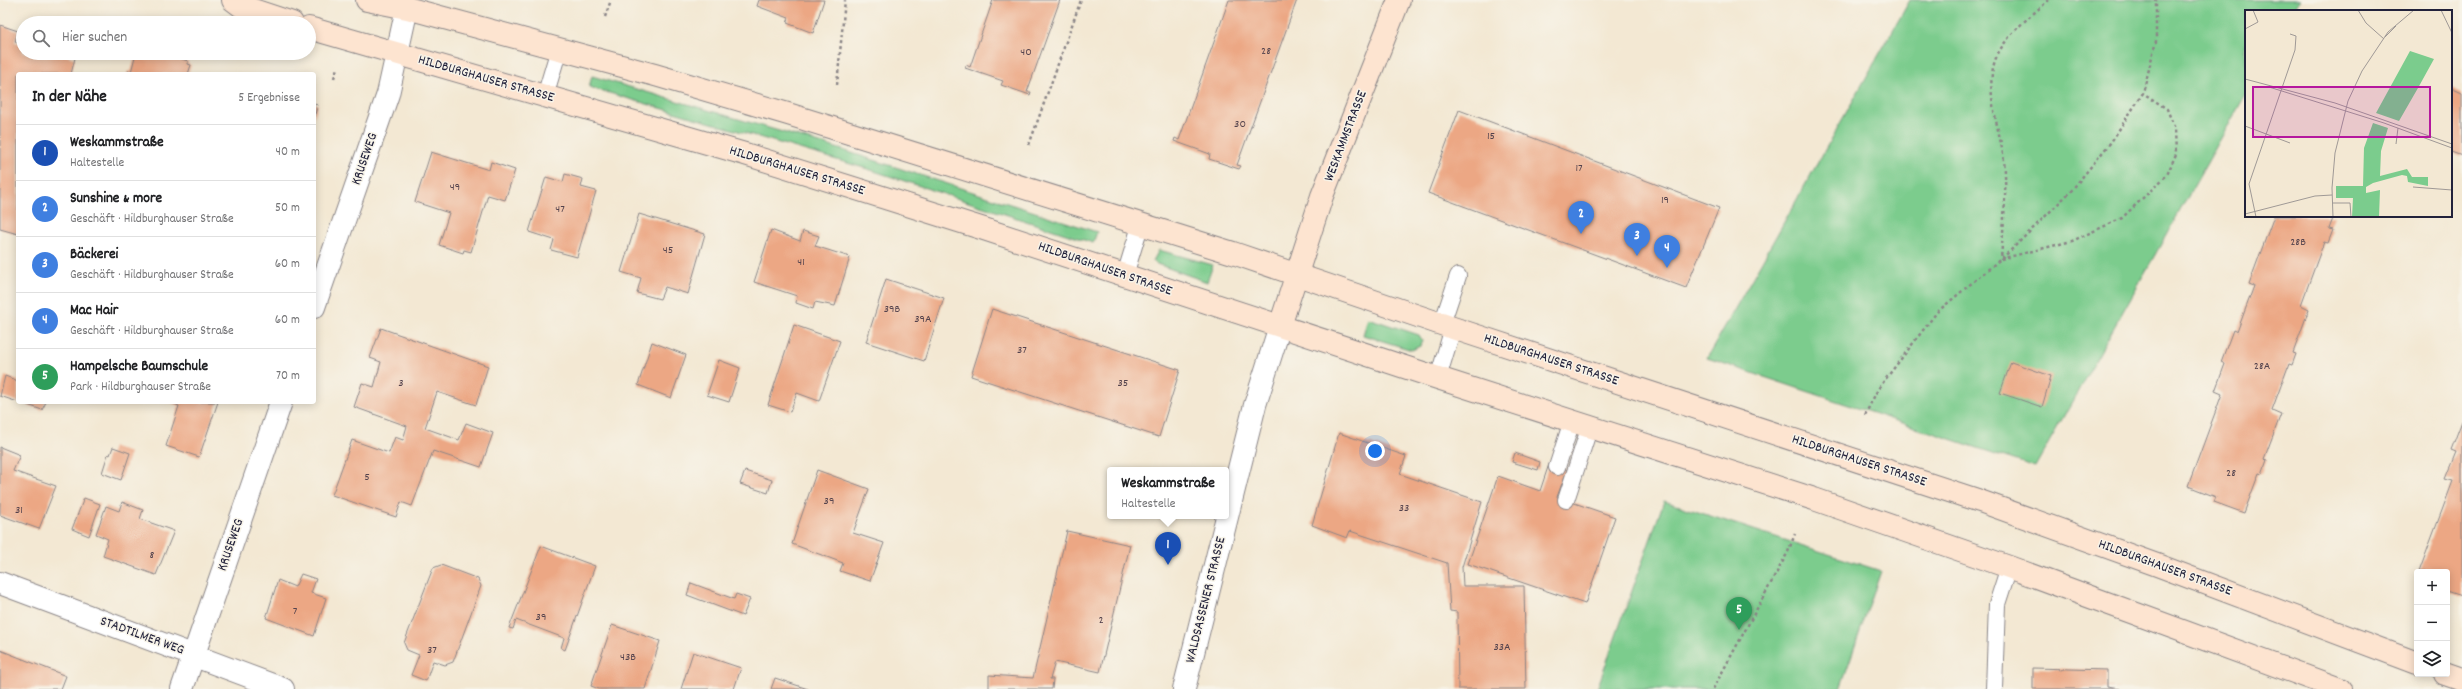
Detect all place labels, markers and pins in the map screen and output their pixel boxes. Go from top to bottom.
pin: 2 [1568,201,1594,234]
pin: 3 [1624,223,1650,256]
pin: 4 [1654,235,1680,268]
pin: 1 [1155,532,1181,565]
pin: 5 [1726,597,1752,630]

